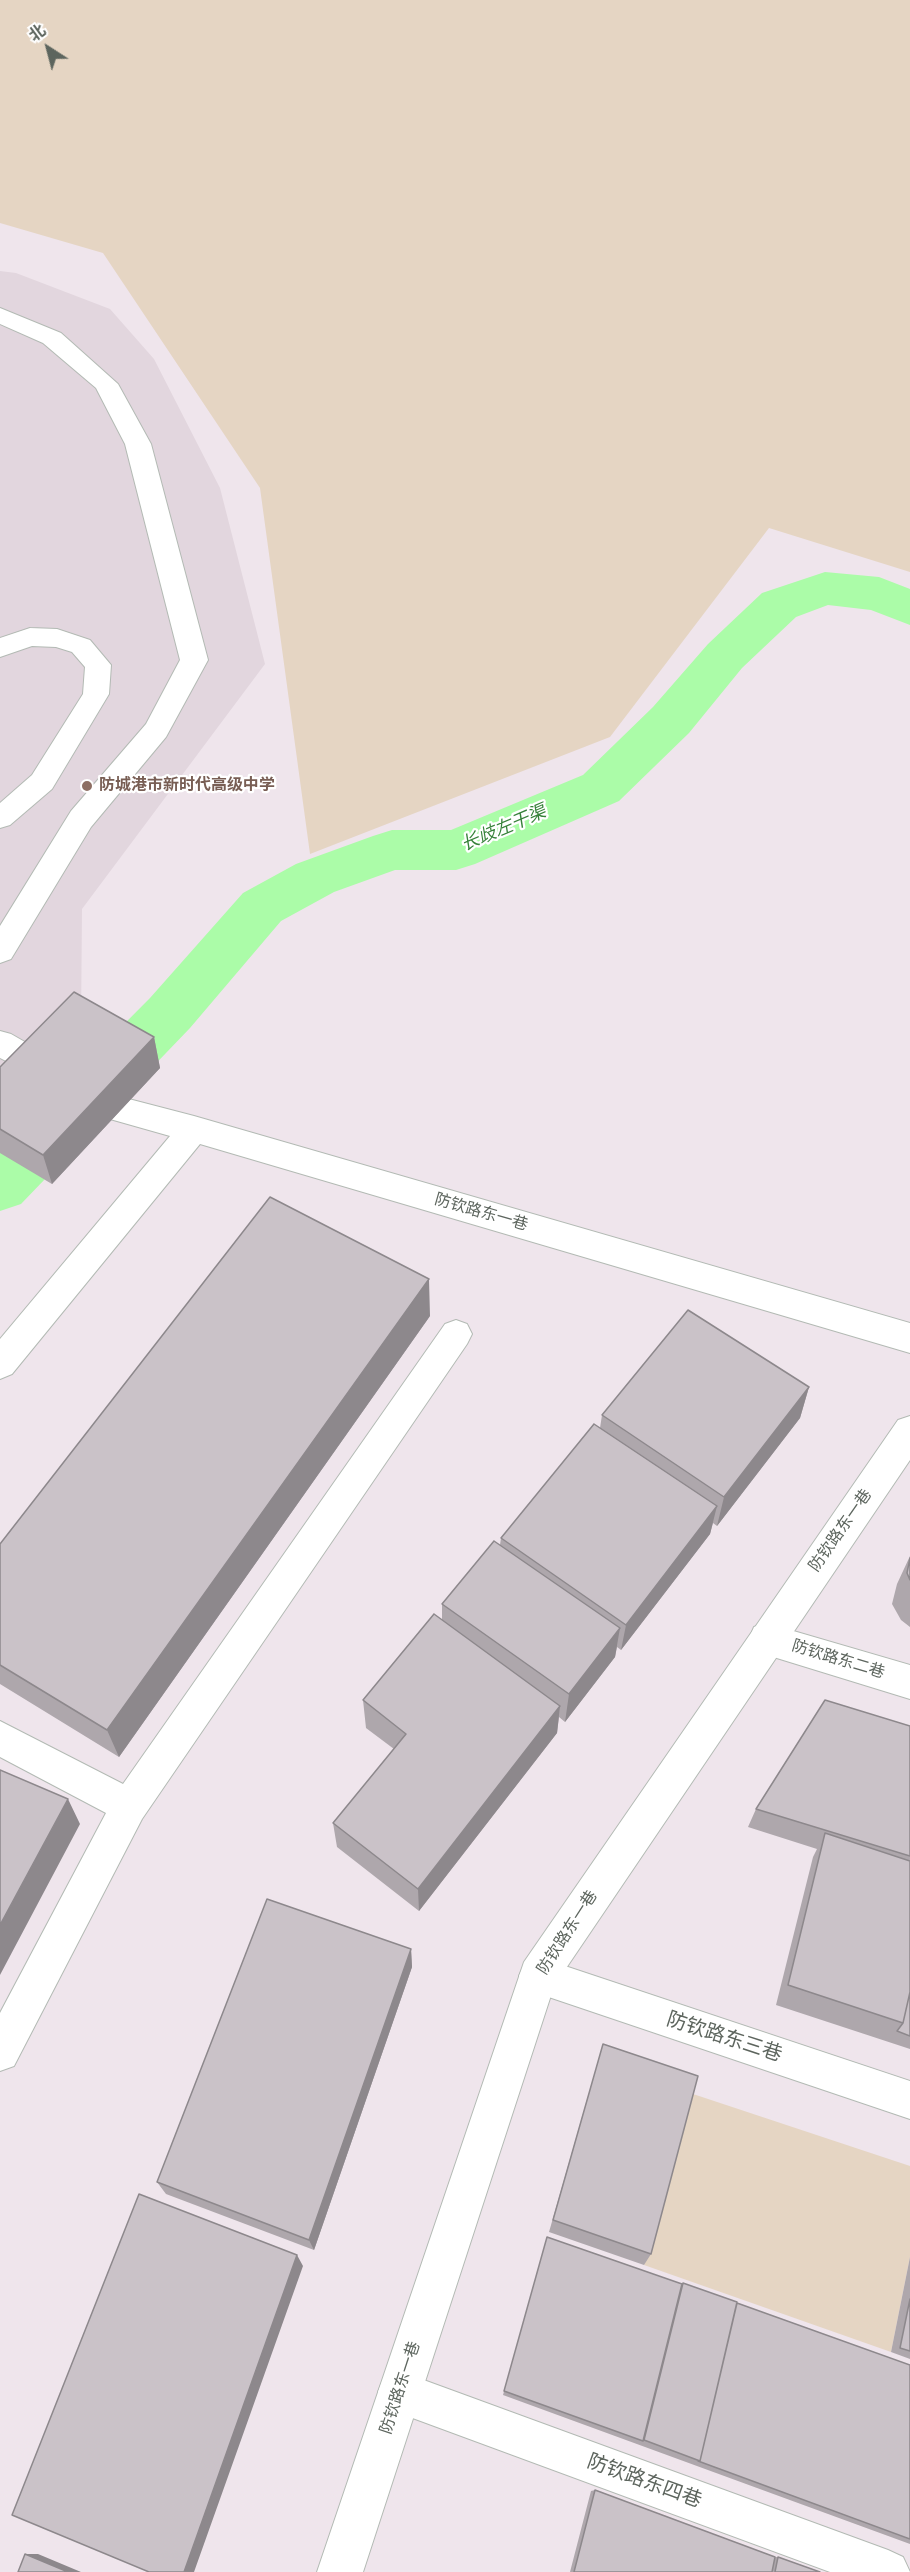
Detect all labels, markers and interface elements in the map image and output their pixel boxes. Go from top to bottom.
north arrow [18,18,78,78]
text: 北 [25,21,49,45]
place label: 防城港市新时代高级中学 [99,776,275,796]
marker: 防城港市新时代高级中学 [80,779,94,793]
water label: 长歧左干渠 [458,801,550,857]
street label: 防钦路东一巷 [432,1191,530,1235]
street label: 防钦路东一巷 [806,1486,876,1576]
street label: 防钦路东二巷 [789,1637,887,1683]
street label: 防钦路东一巷 [534,1888,602,1978]
street label: 防钦路东三巷 [663,2008,785,2068]
street label: 防钦路东一巷 [377,2339,425,2437]
street label: 防钦路东四巷 [584,2450,704,2514]

